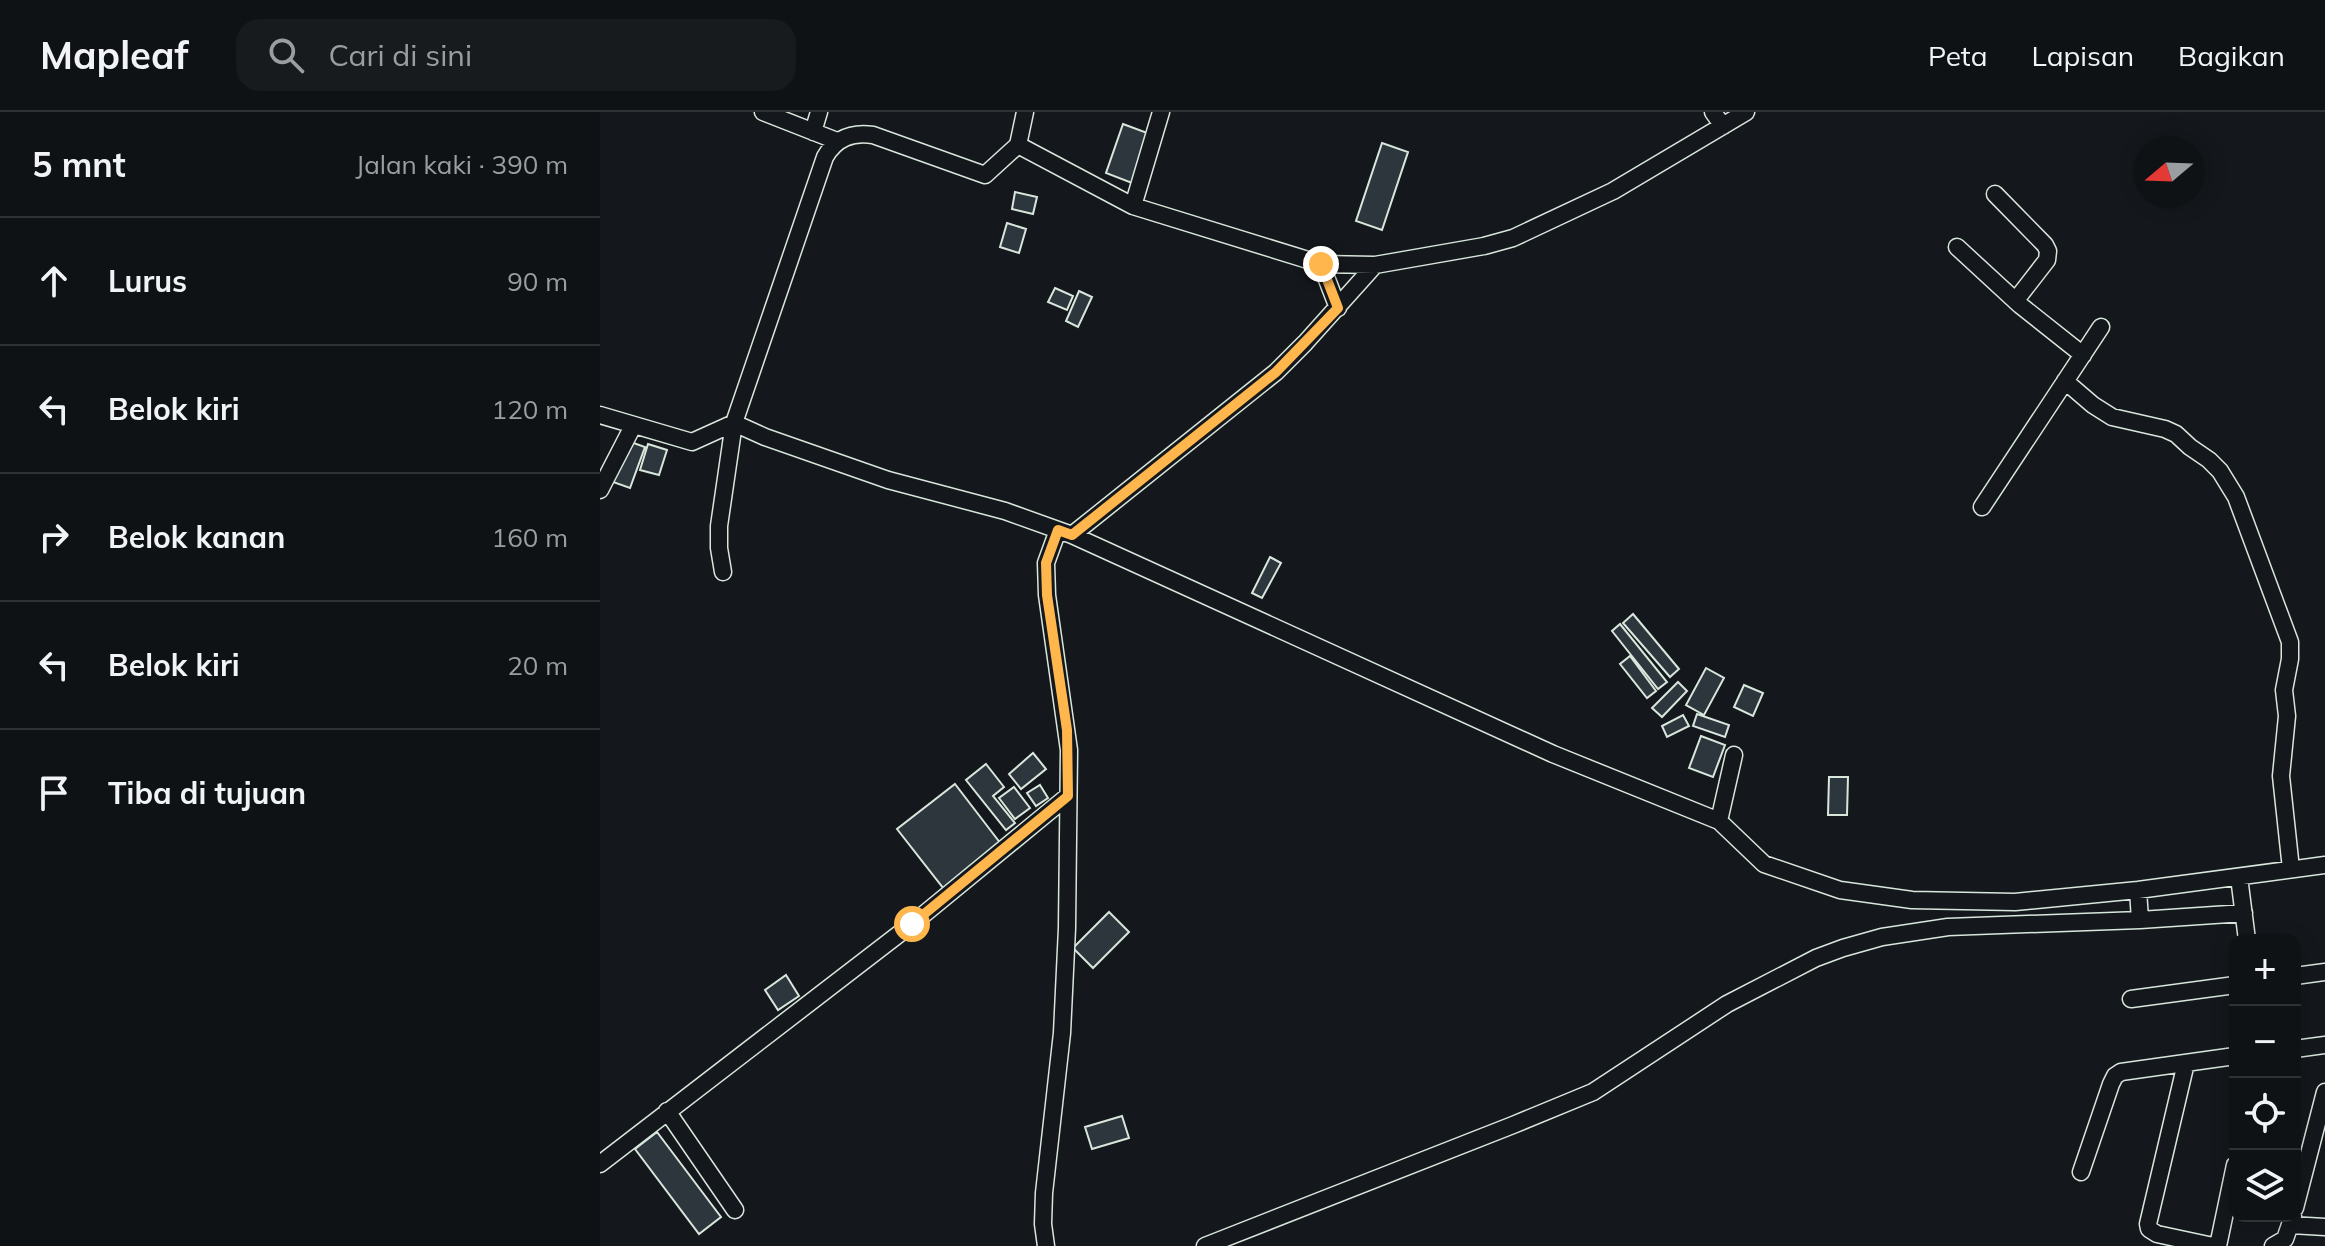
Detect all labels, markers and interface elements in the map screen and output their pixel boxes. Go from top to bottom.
search box [236,19,796,91]
text: Mapleaf [40,31,188,79]
icon: search [264,33,308,77]
text: Cari di sini [328,36,472,74]
text: Peta [1928,38,1987,73]
text: Lapisan [2031,38,2134,73]
text: Bagikan [2178,38,2285,73]
north arrow [2133,136,2205,208]
text: 5 mnt [32,143,126,186]
text: Jalan kaki · 390 m [356,148,568,181]
route end [1303,246,1339,282]
icon: ahead [32,259,76,303]
text: Lurus [108,262,187,300]
text: 90 m [507,265,568,298]
icon: left [32,387,76,431]
text: Belok kiri [108,390,240,428]
text: 120 m [492,393,568,426]
icon: right [32,515,76,559]
text: Belok kanan [108,518,285,556]
text: 160 m [492,521,568,554]
icon: left [32,643,76,687]
text: Belok kiri [108,646,240,684]
text: 20 m [507,649,568,682]
icon: arrive [32,771,76,815]
text: Tiba di tujuan [108,774,306,812]
route start [894,906,930,942]
map controls [2229,934,2301,1222]
button: + [2229,934,2301,1006]
button: − [2229,1006,2301,1078]
button: locate [2229,1078,2301,1150]
button: layers [2229,1150,2301,1222]

